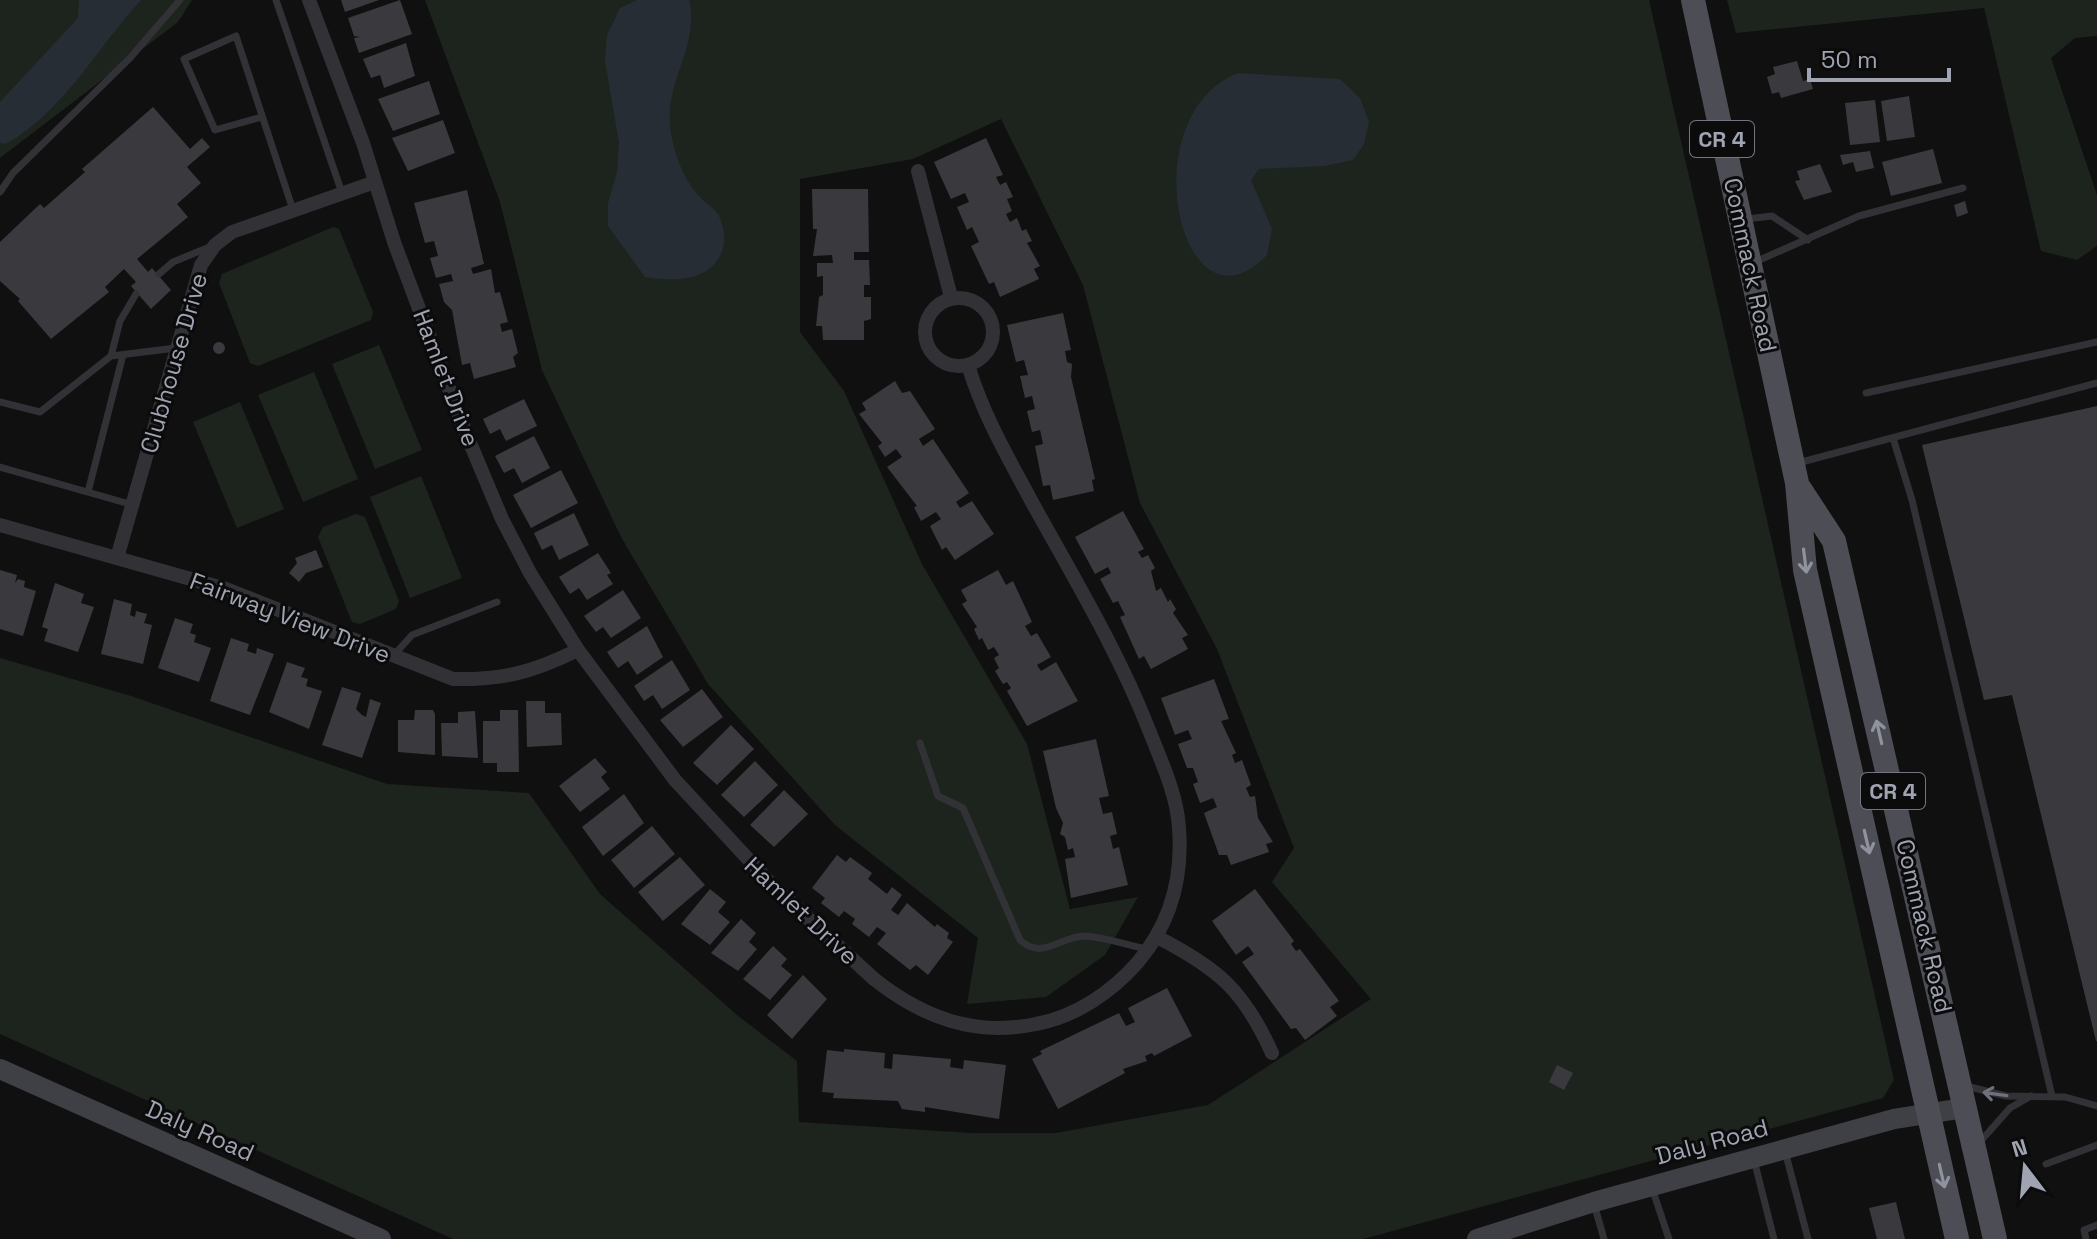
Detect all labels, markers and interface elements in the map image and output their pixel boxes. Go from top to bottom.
scale bar [1809,32,1949,82]
text: 50 m [1821,44,1878,75]
road number: CR 4 [1690,121,1754,157]
street label: Commack Road [1717,175,1784,355]
street label: Clubhouse Drive [133,269,214,457]
street label: Hamlet Drive [406,305,487,451]
one-way arrow [1797,547,1812,574]
street label: Fairway View Drive [186,565,395,670]
one-way arrow [1871,719,1886,745]
road number: CR 4 [1861,773,1925,809]
one-way arrow [1860,829,1875,854]
street label: Commack Road [1889,836,1960,1016]
street label: Hamlet Drive [738,850,865,971]
one-way arrow [1983,1086,2008,1101]
street label: Daly Road [141,1093,259,1168]
street label: Daly Road [1652,1112,1772,1171]
north arrow [1985,1127,2065,1207]
text: N [2009,1132,2030,1163]
one-way arrow [1936,1162,1951,1188]

